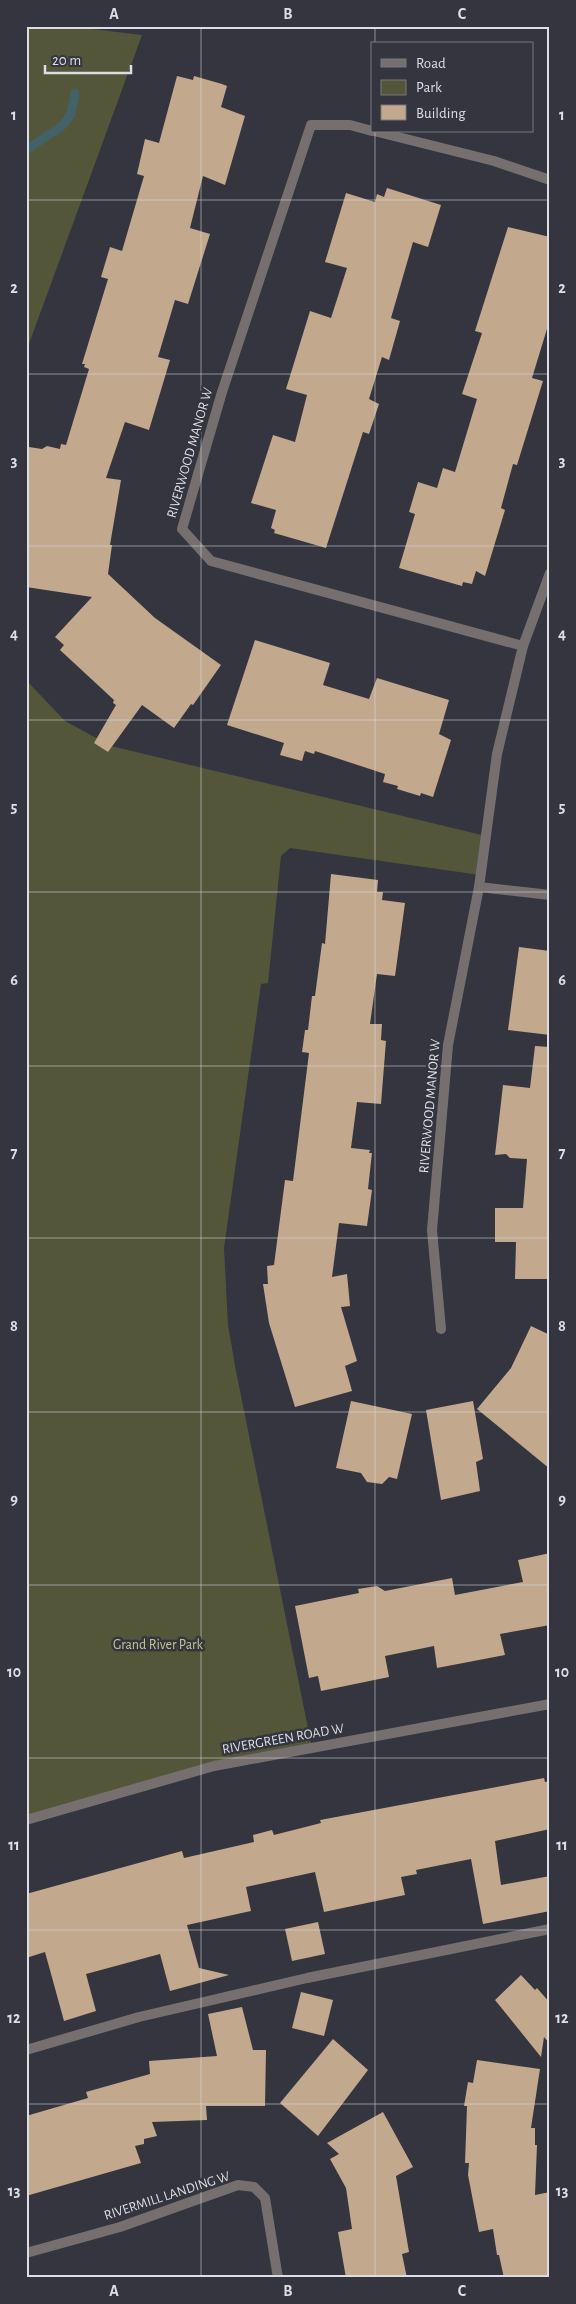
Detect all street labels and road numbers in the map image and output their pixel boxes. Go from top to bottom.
street label: RIVERWOOD MANOR W [165,386,215,520]
street label: RIVERWOOD MANOR W [417,1038,443,1174]
street label: RIVERGREEN ROAD W [221,1721,345,1757]
street label: RIVERMILL LANDING W [102,2169,232,2223]

